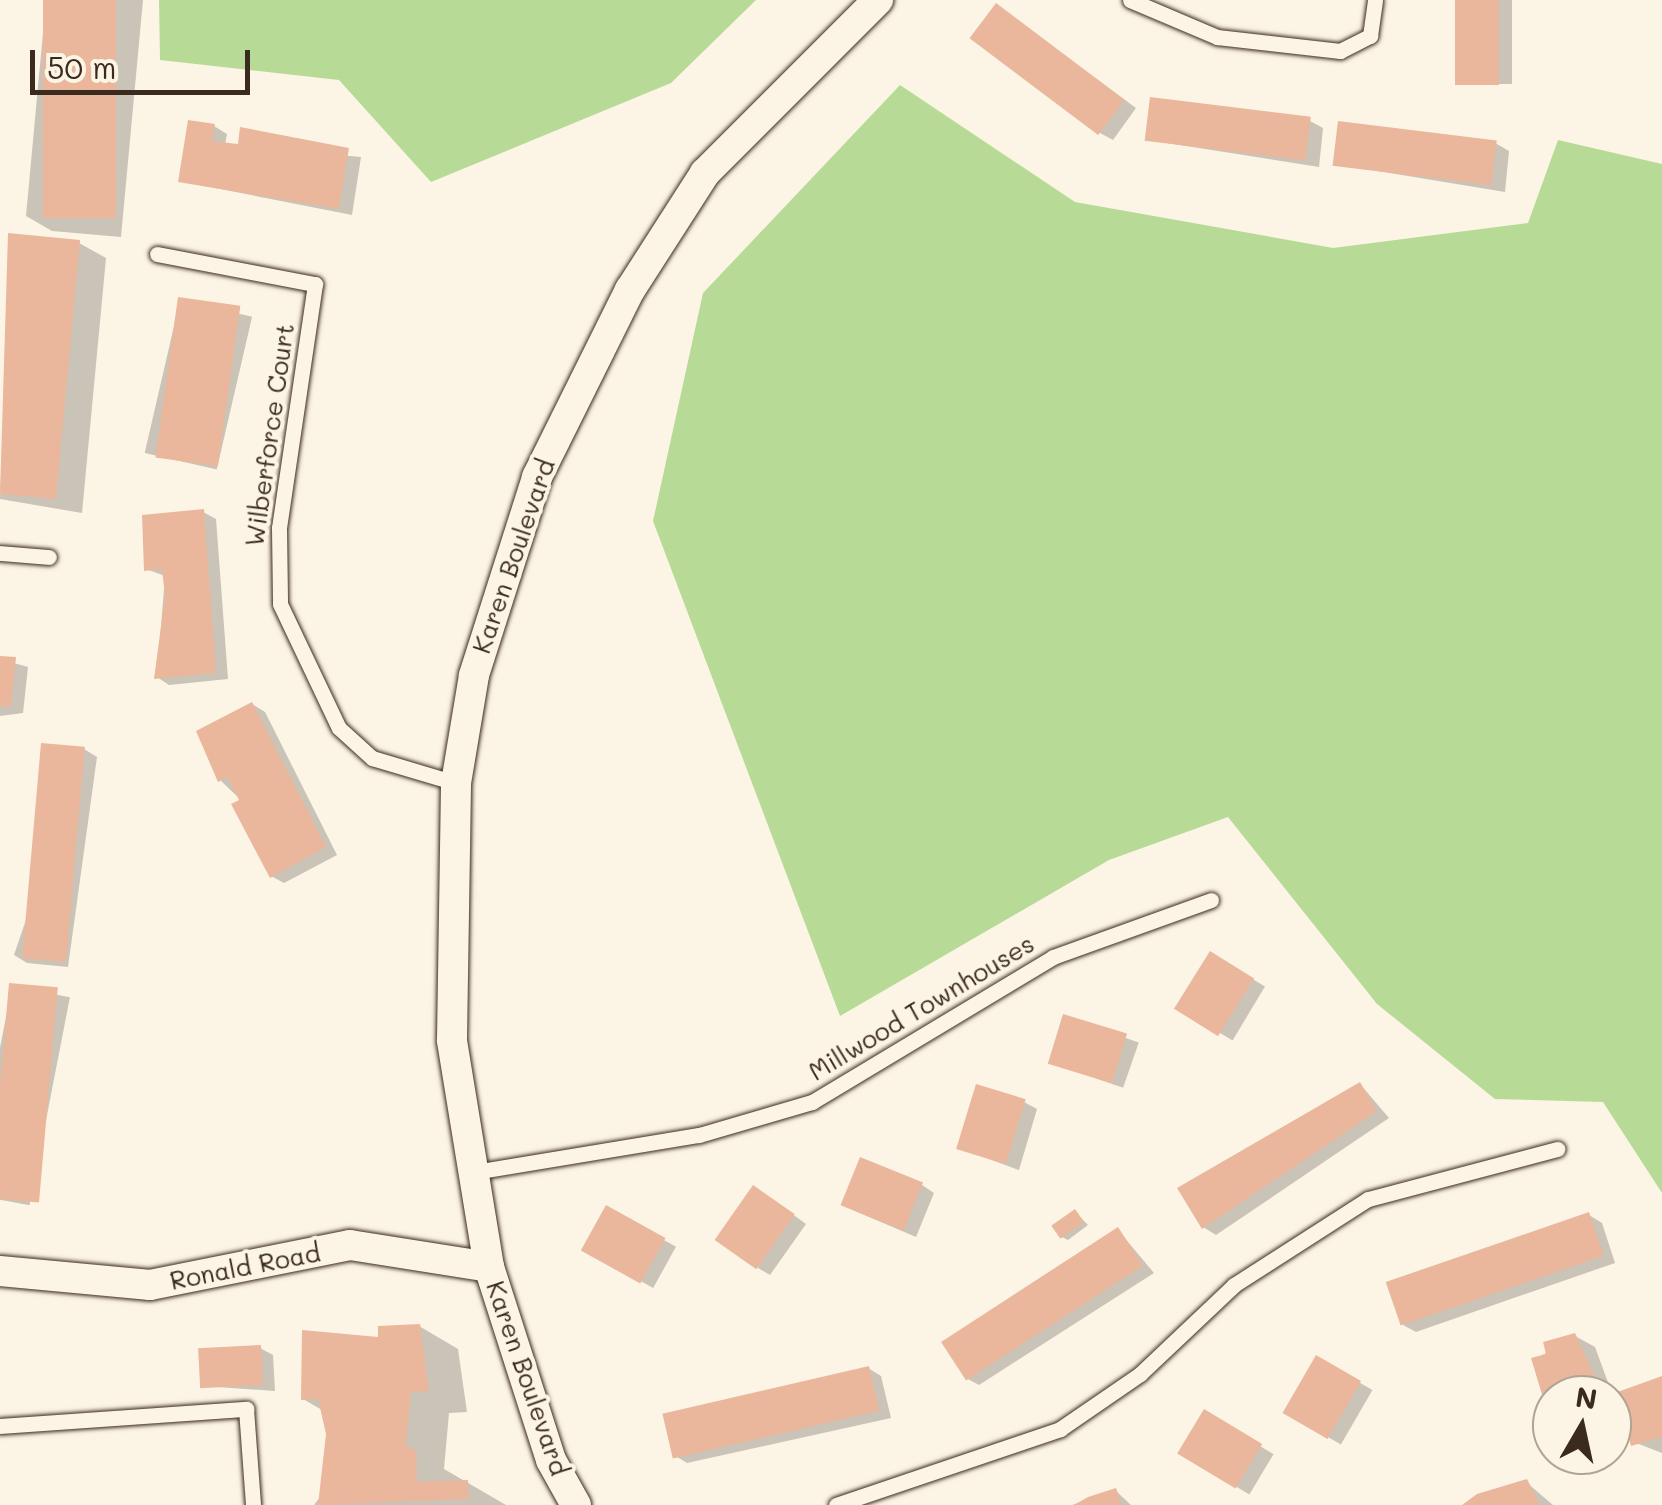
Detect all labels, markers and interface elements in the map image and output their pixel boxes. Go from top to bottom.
scale bar [35,30,255,92]
text: 50 m [47,47,117,87]
street label: Wilberforce Court [238,322,300,548]
street label: Karen Boulevard [466,455,560,657]
street label: Millwood Townhouses [803,928,1039,1086]
street label: Ronald Road [167,1237,323,1295]
street label: Karen Boulevard [481,1277,575,1479]
north arrow [1532,1375,1632,1475]
text: N [1573,1378,1600,1417]

